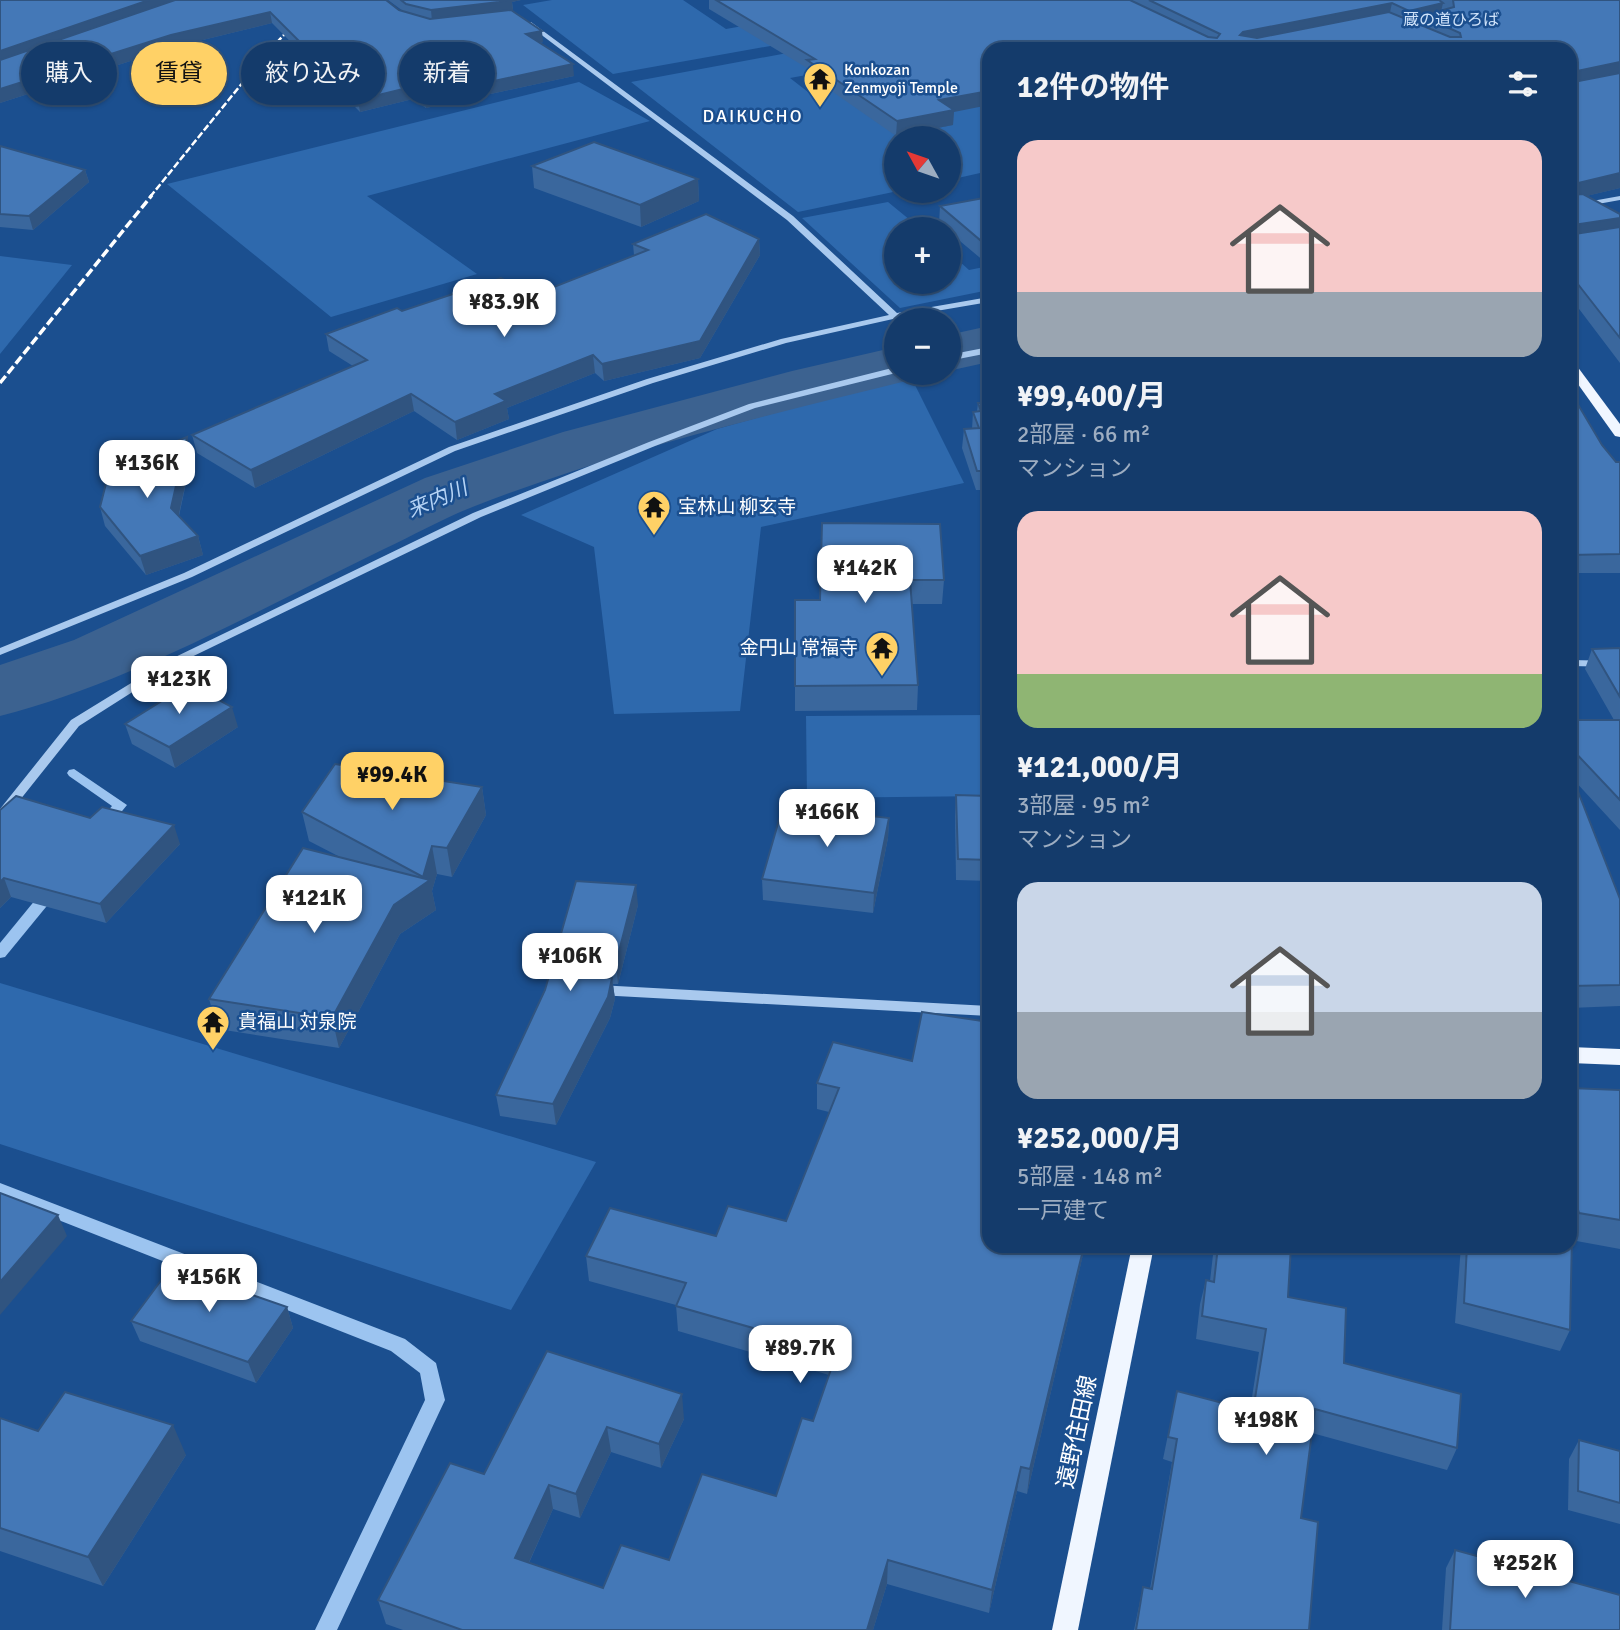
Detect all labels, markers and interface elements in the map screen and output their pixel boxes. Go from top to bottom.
park label: 蔵の道ひろば [1403,10,1499,30]
chip: 購入 [21,42,117,105]
chip: 賃貸 [131,42,227,105]
chip: 絞り込み [241,42,385,105]
chip: 新着 [399,42,495,105]
temple icon: Konkozan Zenmyoji Temple [801,60,839,109]
place label: Konkozan Zenmyoji Temple [844,60,958,98]
icon: filters [1504,65,1542,103]
text: 12件の物件 [1017,69,1169,106]
district label: DAIKUCHO [702,105,804,127]
north arrow [884,126,961,203]
map controls [884,126,961,385]
icon: home [1217,186,1343,312]
button: + [884,217,961,294]
pin: ¥83.9K [447,280,561,339]
text: ¥83.9K [469,287,539,316]
button: − [884,308,961,385]
text: ¥99,400/月 [1017,378,1167,415]
text: 2部屋 · 66 m² [1017,420,1150,449]
pin: ¥136K [98,440,196,500]
text: ¥136K [115,448,179,477]
text: マンション [1017,454,1132,483]
water label: 来内川 [403,474,473,523]
temple icon: 宝林山 柳玄寺 [635,488,673,537]
place label: 宝林山 柳玄寺 [678,495,796,519]
pin: ¥142K [816,546,914,605]
text: ¥142K [833,553,897,582]
icon: home [1217,557,1343,683]
temple icon: 金円山 常福寺 [863,629,901,678]
place label: 金円山 常福寺 [740,636,858,660]
pin: ¥123K [130,656,228,716]
text: ¥123K [147,664,211,693]
text: ¥121,000/月 [1017,749,1183,786]
pin: ¥99.4K [335,752,449,812]
text: ¥99.4K [357,760,427,789]
pin: ¥166K [778,790,876,849]
text: 3部屋 · 95 m² [1017,791,1150,820]
text: ¥166K [795,797,859,826]
text: マンション [1017,825,1132,854]
pin: ¥121K [265,876,363,935]
text: ¥121K [282,883,346,912]
icon: home [1217,928,1343,1054]
pin: ¥106K [521,934,619,993]
text: ¥106K [538,941,602,970]
temple icon: 貴福山 対泉院 [194,1003,232,1052]
place label: 貴福山 対泉院 [238,1010,356,1034]
text: ¥252,000/月 [1017,1120,1183,1157]
text: 5部屋 · 148 m² [1017,1162,1163,1191]
text: 一戸建て [1017,1196,1109,1225]
pin: ¥156K [160,1254,258,1314]
text: ¥156K [177,1262,241,1291]
pin: ¥89.7K [743,1326,857,1385]
text: ¥89.7K [765,1333,835,1362]
street label: 遠野住田線 [1051,1373,1103,1491]
pin: ¥198K [1217,1398,1315,1457]
text: ¥198K [1234,1405,1298,1434]
pin: ¥252K [1476,1540,1574,1600]
text: ¥252K [1493,1548,1557,1577]

